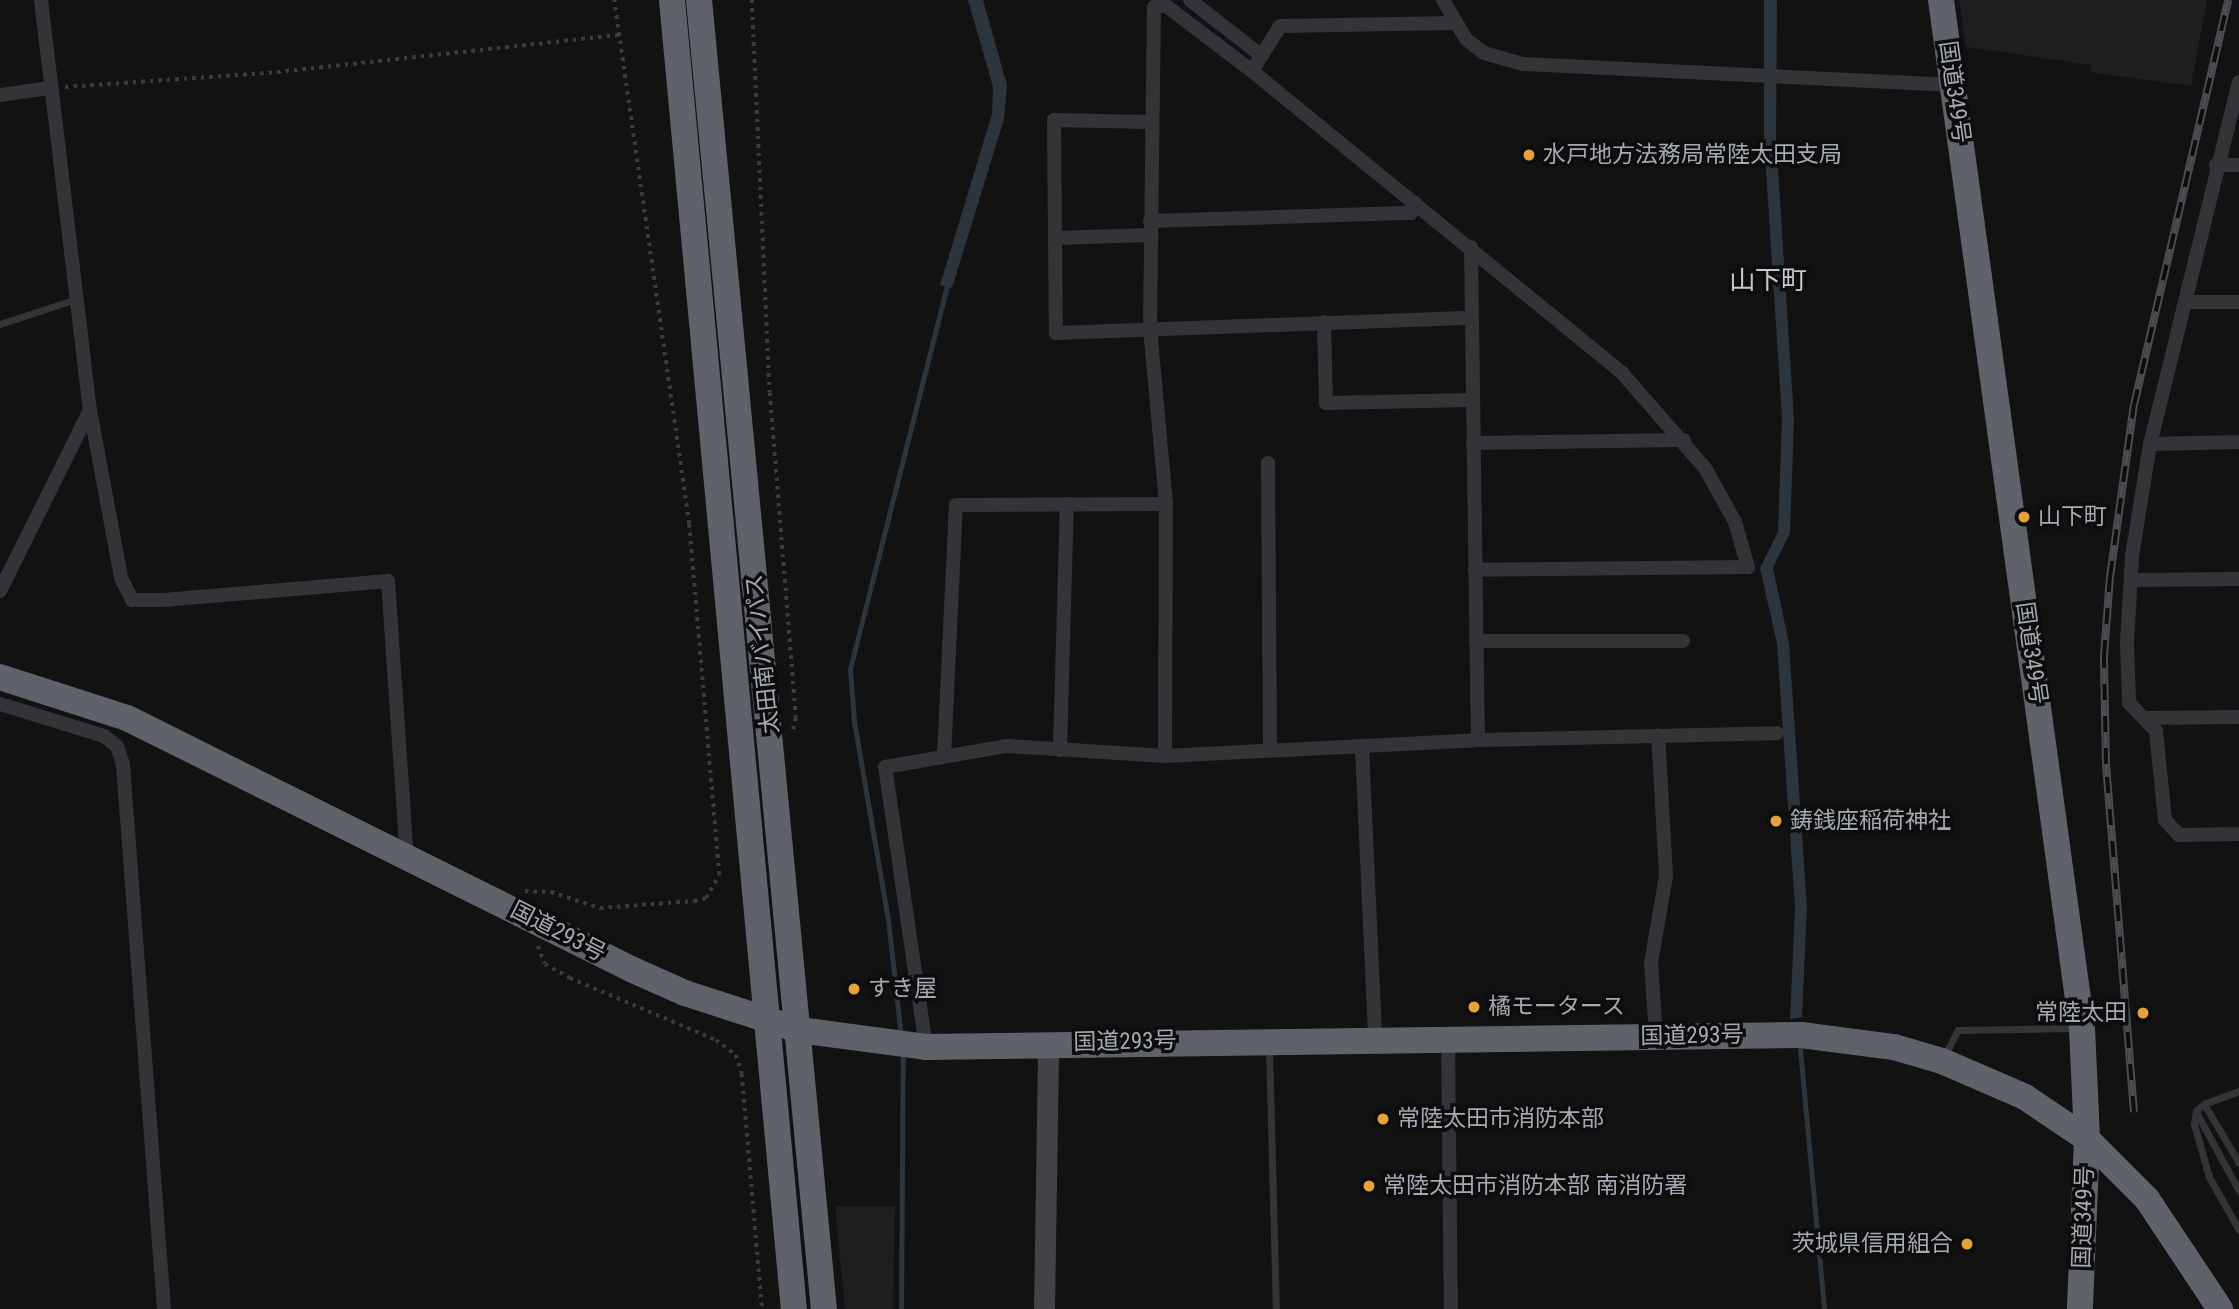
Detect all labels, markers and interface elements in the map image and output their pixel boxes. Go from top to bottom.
street label: 国道349号 [1933,39,1975,145]
place label: 水戸地方法務局常陸太田支局 [1543,141,1842,169]
marker: 水戸地方法務局常陸太田支局 [1521,147,1537,163]
district label: 山下町 [1729,265,1807,297]
place label: 山下町 [2038,503,2107,531]
marker: 山下町 [2016,509,2032,525]
street label: 太田南バイパス [741,572,785,736]
street label: 国道349号 [2010,600,2052,706]
place label: 鋳銭座稲荷神社 [1790,807,1951,835]
marker: 鋳銭座稲荷神社 [1768,813,1784,829]
street label: 国道293号 [506,896,610,968]
place label: すき屋 [868,975,937,1003]
marker: すき屋 [846,981,862,997]
place label: 橘モータース [1488,993,1626,1021]
marker: 橘モータース [1466,999,1482,1015]
place label: 常陸太田 [2035,999,2127,1027]
marker: 常陸太田 [2133,1003,2153,1023]
street label: 国道293号 [1640,1021,1744,1051]
street label: 国道293号 [1073,1027,1177,1057]
place label: 常陸太田市消防本部 [1397,1105,1604,1133]
marker: 常陸太田市消防本部 [1375,1111,1391,1127]
street label: 国道349号 [2068,1165,2100,1269]
place label: 常陸太田市消防本部 南消防署 [1383,1172,1687,1200]
marker: 常陸太田市消防本部 南消防署 [1361,1178,1377,1194]
place label: 茨城県信用組合 [1792,1230,1953,1258]
marker: 茨城県信用組合 [1959,1236,1975,1252]

